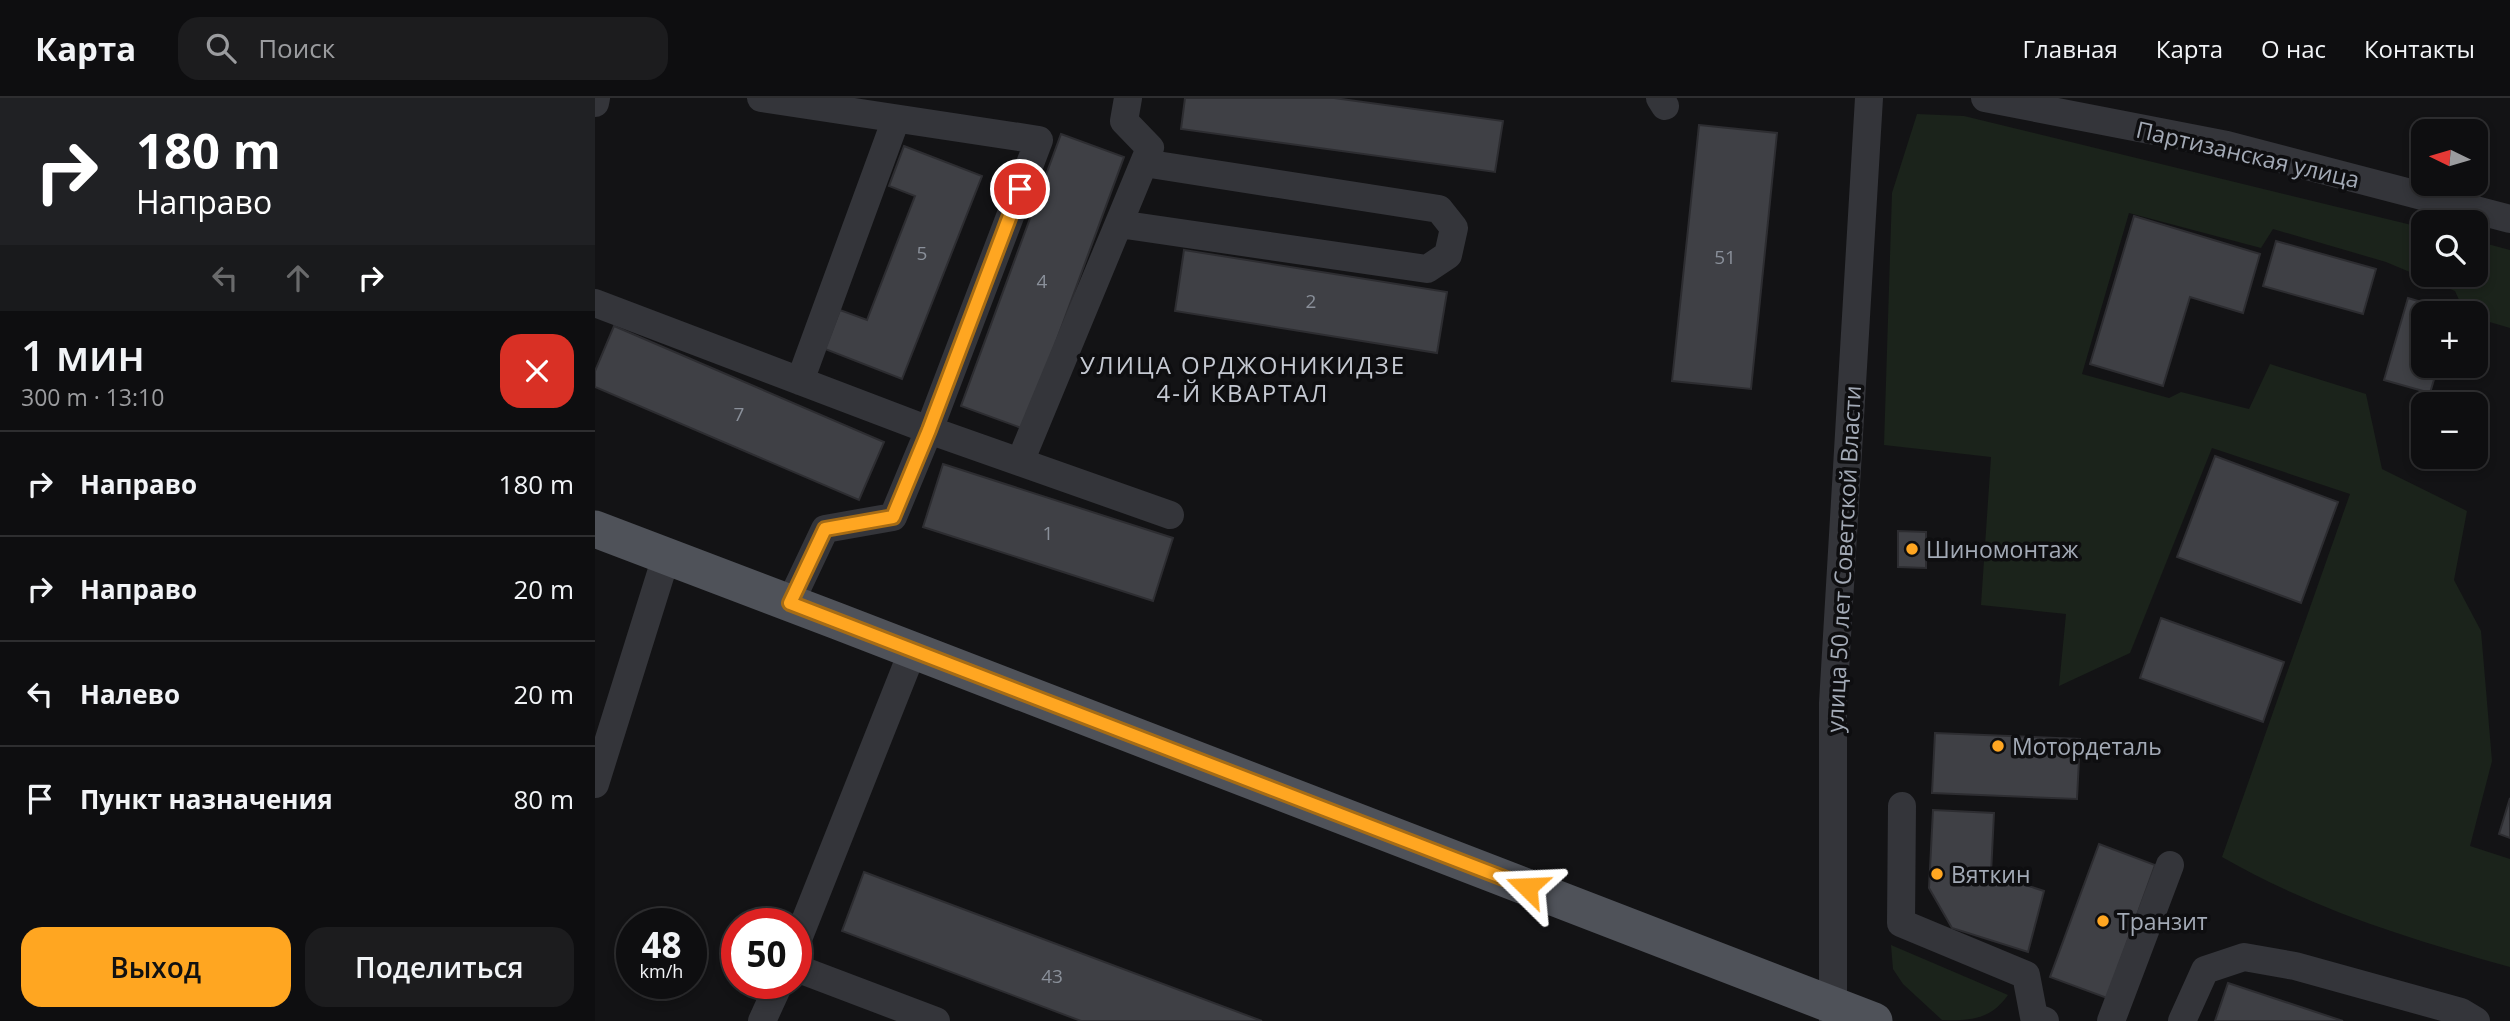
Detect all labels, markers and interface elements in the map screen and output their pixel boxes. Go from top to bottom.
search box [178,17,668,80]
text: Карта [35,26,136,71]
icon: search [202,29,240,67]
text: Поиск [258,30,335,66]
text: Главная [2023,32,2118,65]
text: Карта [2156,32,2223,65]
text: О нас [2261,32,2326,65]
text: Контакты [2364,32,2475,65]
street label: Партизанская улица [2133,113,2363,195]
text: 180 m [136,117,281,183]
north arrow [2411,119,2489,196]
map controls [2411,119,2488,469]
icon: right [21,126,112,217]
pin [990,159,1050,219]
icon: arrive [1001,170,1039,208]
text: Направо [136,180,272,223]
button: search [2411,210,2488,287]
house number: 5 [917,240,927,266]
house number: 51 [1714,244,1736,270]
icon: left [206,259,244,297]
icon: ahead [279,259,317,297]
icon: right [352,259,390,297]
house number: 4 [1037,268,1048,294]
house number: 2 [1306,288,1316,314]
button: + [2411,301,2488,378]
text: 1 мин [21,326,145,383]
button: close [500,334,574,408]
district label: УЛИЦА ОРДЖОНИКИДЗЕ 4-Й КВАРТАЛ [1080,348,1406,409]
text: 300 m · 13:10 [21,381,164,413]
street label: улица 50 лет Советской Власти [1818,385,1868,733]
button: − [2411,392,2488,469]
house number: 7 [734,401,744,427]
icon: right [21,465,59,503]
text: Направо [80,466,197,502]
text: 180 m [499,466,574,502]
house number: 1 [1043,520,1053,546]
place label: Шиномонтаж [1926,533,2079,565]
marker: Шиномонтаж [1904,541,1920,557]
icon: right [21,570,59,608]
text: Направо [80,571,197,607]
text: 20 m [513,571,574,607]
icon: left [21,675,59,713]
text: Налево [80,676,180,712]
text: 20 m [513,676,574,712]
place label: Мотордеталь [2012,730,2162,762]
marker: Мотордеталь [1990,738,2006,754]
icon: arrive [21,780,59,818]
text: Пункт назначения [80,781,333,817]
text: 80 m [513,781,574,817]
position arrow [1490,850,1564,924]
place label: Вяткин [1951,858,2030,890]
marker: Вяткин [1929,866,1945,882]
place label: Транзит [2117,905,2208,937]
speed limit sign: 50 [721,908,812,999]
marker: Транзит [2095,913,2111,929]
text: 48 [641,921,682,968]
button: Выход [21,927,291,1007]
button: Поделиться [305,927,574,1007]
text: km/h [640,959,683,983]
house number: 43 [1041,963,1063,989]

